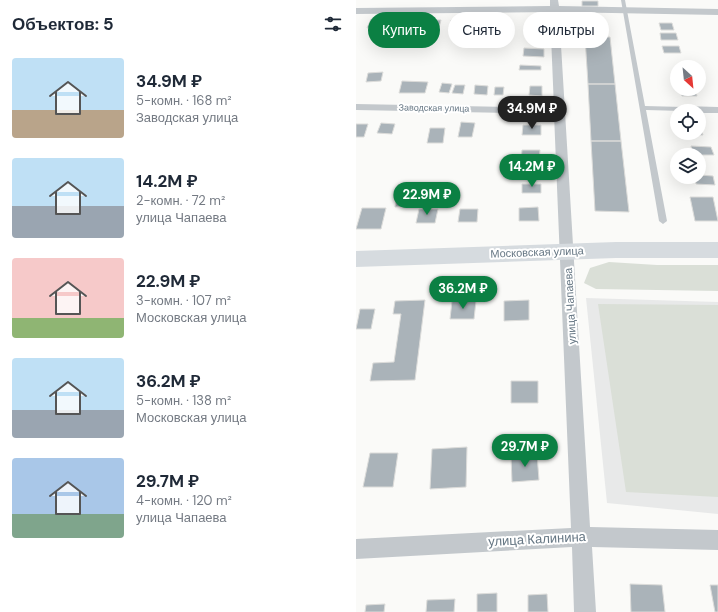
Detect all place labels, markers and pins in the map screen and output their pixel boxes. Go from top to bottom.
pin: 34.9M ₽ [495,96,569,130]
pin: 14.2M ₽ [495,154,569,188]
pin: 22.9M ₽ [390,182,464,216]
pin: 36.2M ₽ [426,276,500,310]
pin: 29.7M ₽ [488,434,562,468]

